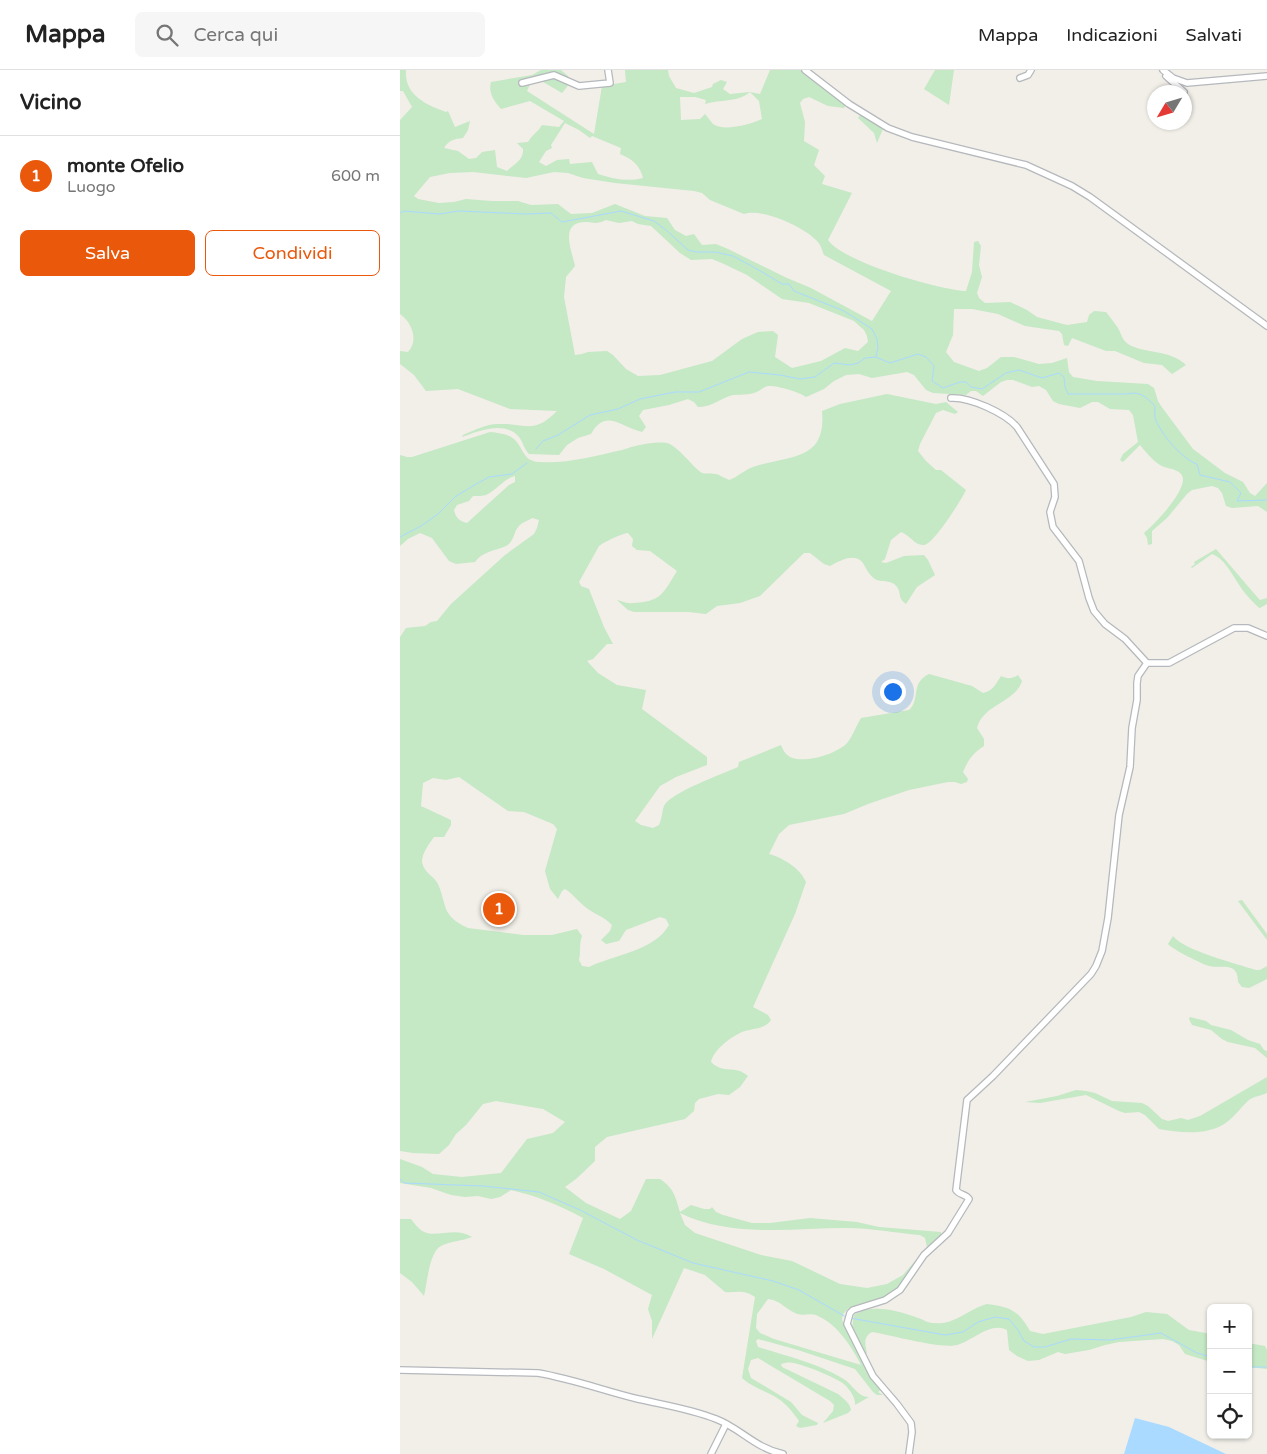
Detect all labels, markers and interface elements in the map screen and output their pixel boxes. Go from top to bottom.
search box [135,12,485,57]
text: Mappa [25,20,105,49]
icon: search [153,21,181,49]
text: Cerca qui [193,24,278,46]
text: Mappa [978,24,1038,46]
text: Indicazioni [1066,24,1158,46]
text: Salvati [1186,24,1242,46]
north arrow [1147,85,1192,130]
text: Vicino [20,90,82,115]
text: monte Ofelio [67,155,184,177]
text: 1 [31,166,41,186]
text: 600 m [331,166,380,186]
text: Luogo [67,177,116,197]
button: Salva [20,230,195,276]
button: Condividi [205,230,380,276]
your location [880,679,906,705]
pin: 1 [483,890,515,928]
map controls [1207,1304,1252,1439]
button: + [1207,1304,1252,1349]
button: − [1207,1349,1252,1394]
button: locate [1207,1394,1252,1439]

